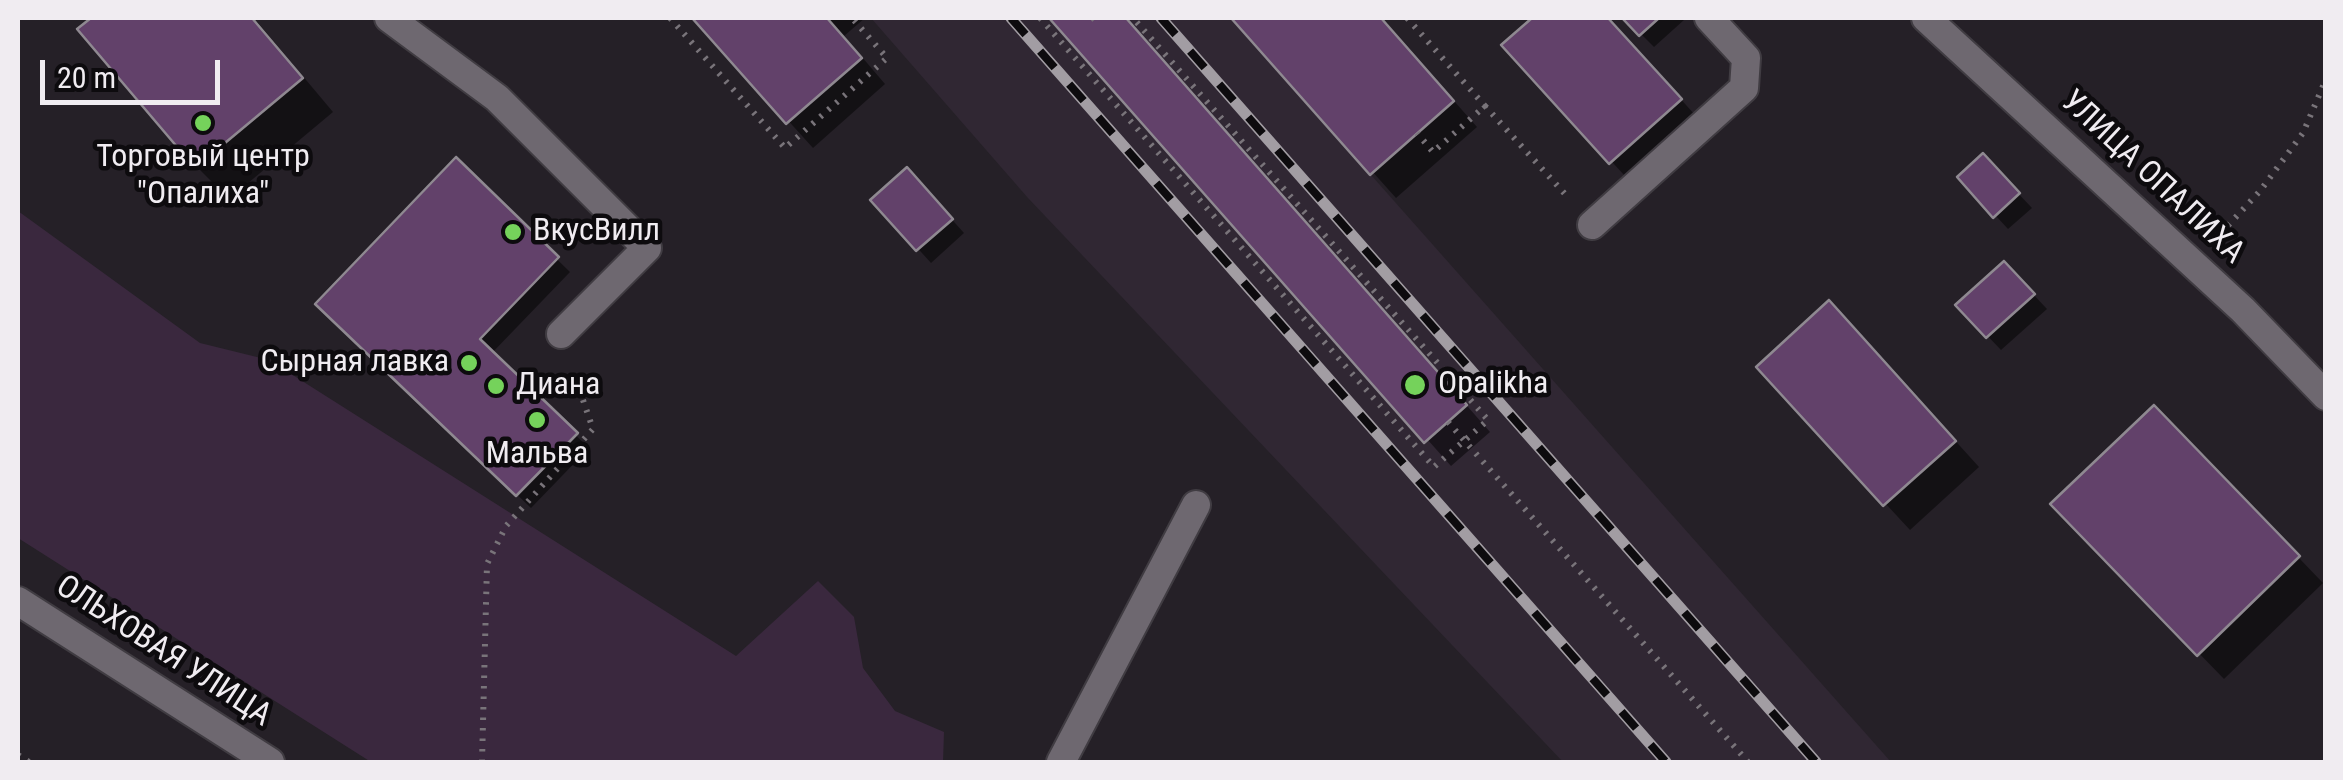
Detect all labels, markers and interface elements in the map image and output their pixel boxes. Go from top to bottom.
scale bar [45,40,225,102]
text: 20 m [57,60,116,95]
street label: УЛИЦА ОПАЛИХА [2052,83,2252,273]
marker: Торговый центр "Опалиха" [192,112,214,134]
place label: Торговый центр "Опалиха" [96,139,310,214]
place label: ВкусВилл [533,213,660,251]
marker: ВкусВилл [502,221,524,243]
place label: Сырная лавка [260,344,449,382]
marker: Сырная лавка [458,352,480,374]
place label: Opalikha [1438,366,1548,404]
place label: Диана [516,367,600,405]
marker: Opalikha [1402,372,1428,398]
marker: Диана [485,375,507,397]
marker: Мальва [526,409,548,431]
place label: Мальва [486,436,588,474]
street label: ОЛЬХОВАЯ УЛИЦА [48,568,278,736]

